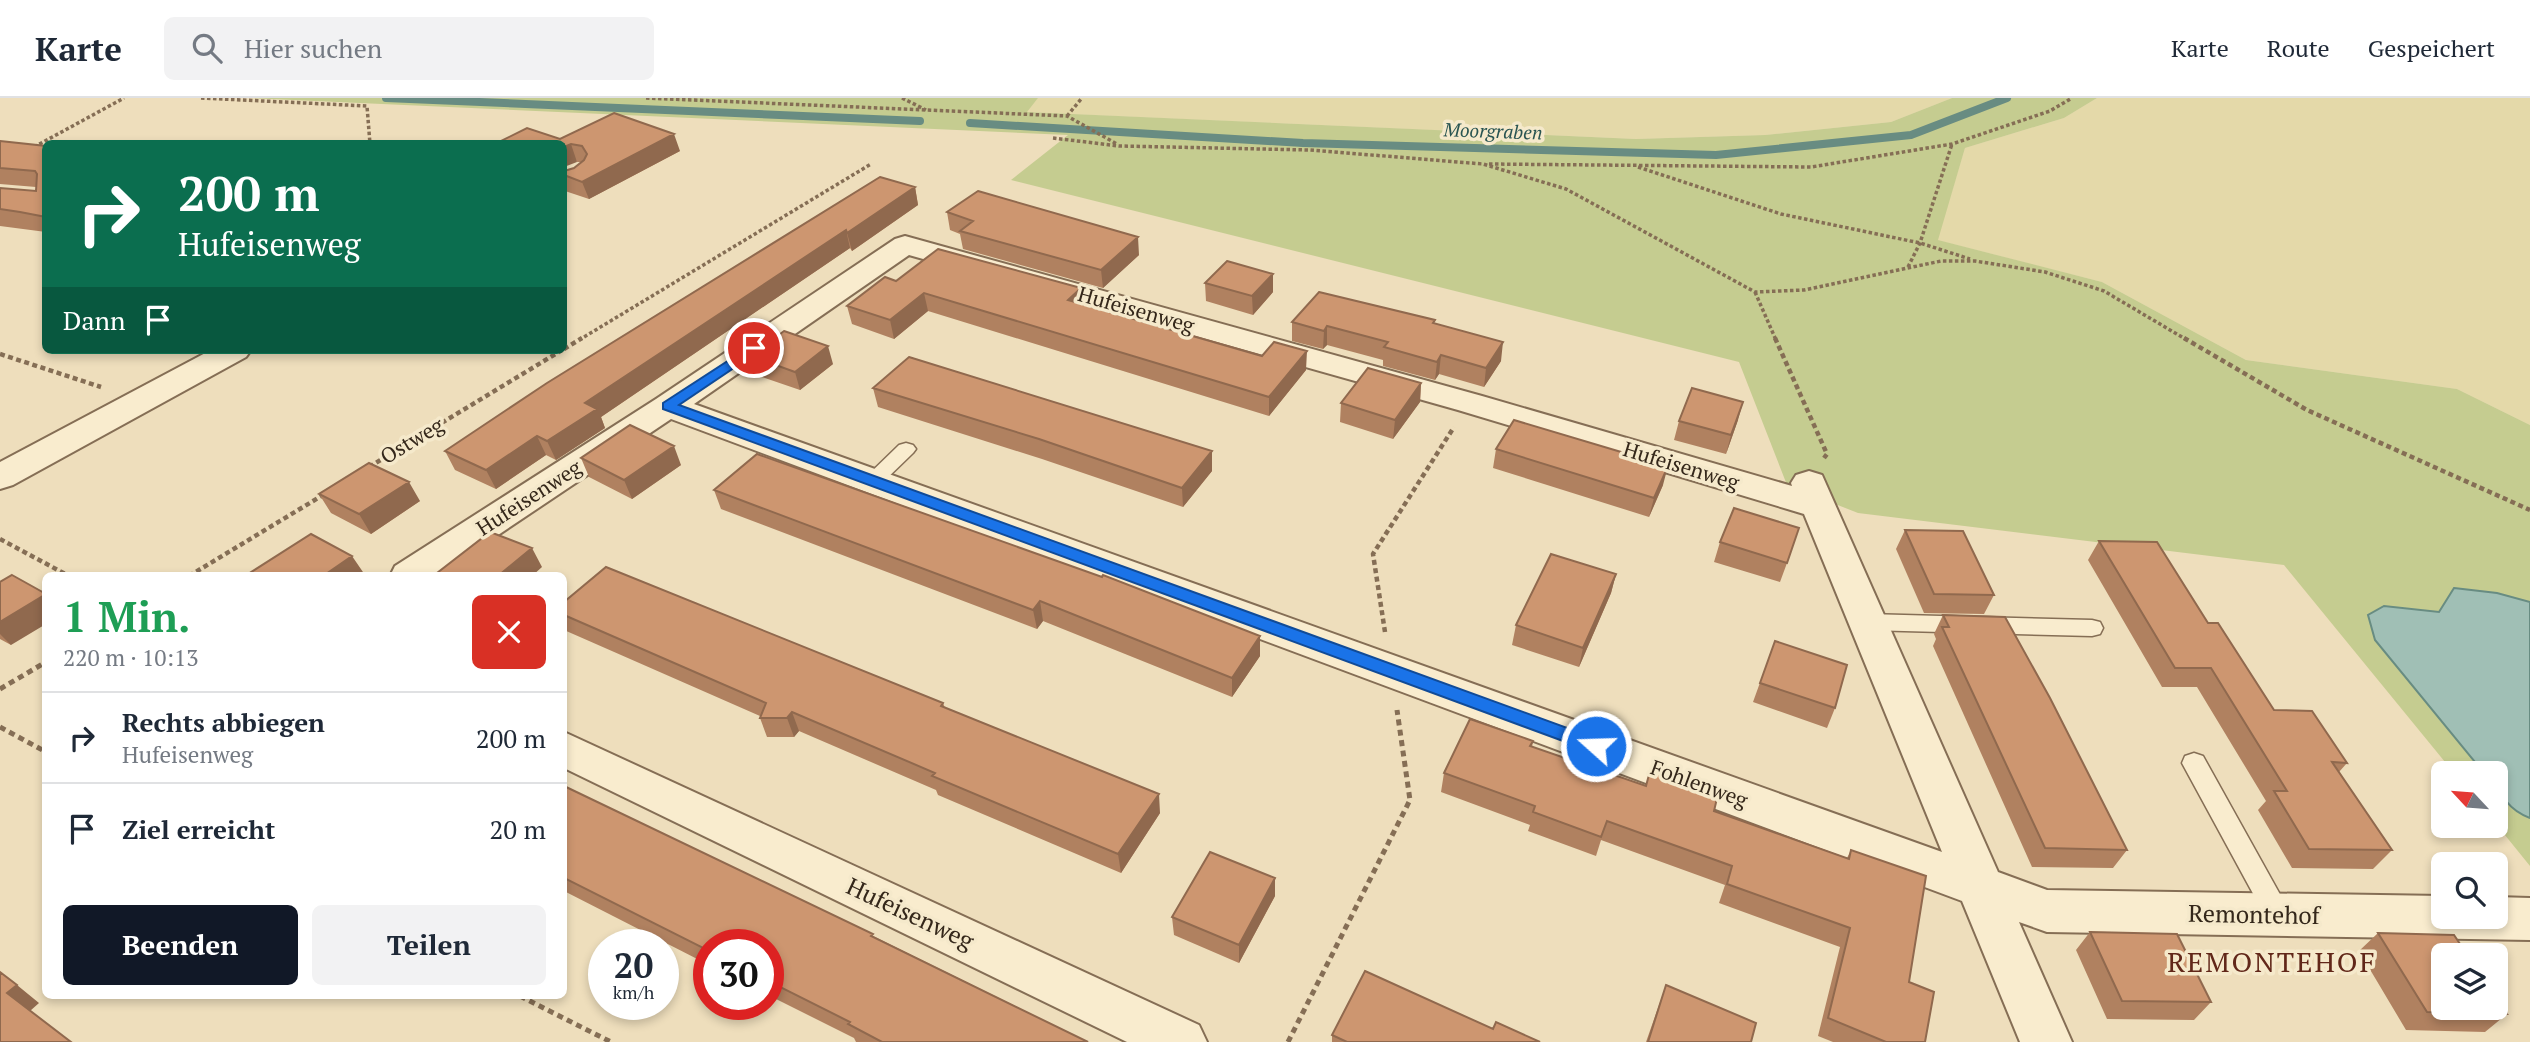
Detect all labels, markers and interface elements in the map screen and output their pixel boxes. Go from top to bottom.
search box [164,17,654,80]
text: Karte [35,27,122,70]
icon: search [188,29,226,67]
text: Hier suchen [244,31,382,65]
text: Karte [2171,32,2229,64]
text: Route [2267,32,2330,64]
text: Gespeichert [2368,32,2495,64]
water label: Moorgraben [1442,116,1543,145]
text: 200 m [178,160,320,225]
icon: right [63,168,154,259]
text: Hufeisenweg [178,223,361,265]
street label: Hufeisenweg [1075,279,1199,339]
icon: arrive [139,301,177,339]
text: Dann [63,303,125,337]
pin [724,318,784,378]
icon: arrive [735,329,773,367]
street label: Ostweg [375,410,449,470]
street label: Hufeisenweg [1620,434,1744,496]
street label: Hufeisenweg [471,452,587,542]
text: 1 Min. [63,588,191,644]
button: close [472,595,546,669]
text: 220 m · 10:13 [63,642,198,673]
text: Rechts abbiegen [122,705,325,739]
position arrow [1559,709,1633,783]
icon: right [63,719,101,757]
text: 200 m [476,721,546,755]
text: Hufeisenweg [122,739,253,770]
street label: Fohlenweg [1647,753,1753,814]
north arrow [2431,761,2508,838]
map controls [2431,761,2508,1020]
icon: arrive [63,810,101,848]
text: Ziel erreicht [122,812,275,846]
text: 20 m [490,812,546,846]
button: search [2431,852,2508,929]
street label: Hufeisenweg [842,870,980,957]
street label: Remontehof [2188,897,2322,931]
button: Beenden [63,905,298,985]
button: Teilen [312,905,546,985]
speed limit sign: 30 [693,929,784,1020]
text: 20 [614,942,653,988]
district label: REMONTEHOF [2167,943,2377,980]
button: layers [2431,943,2508,1020]
text: km/h [613,980,654,1004]

